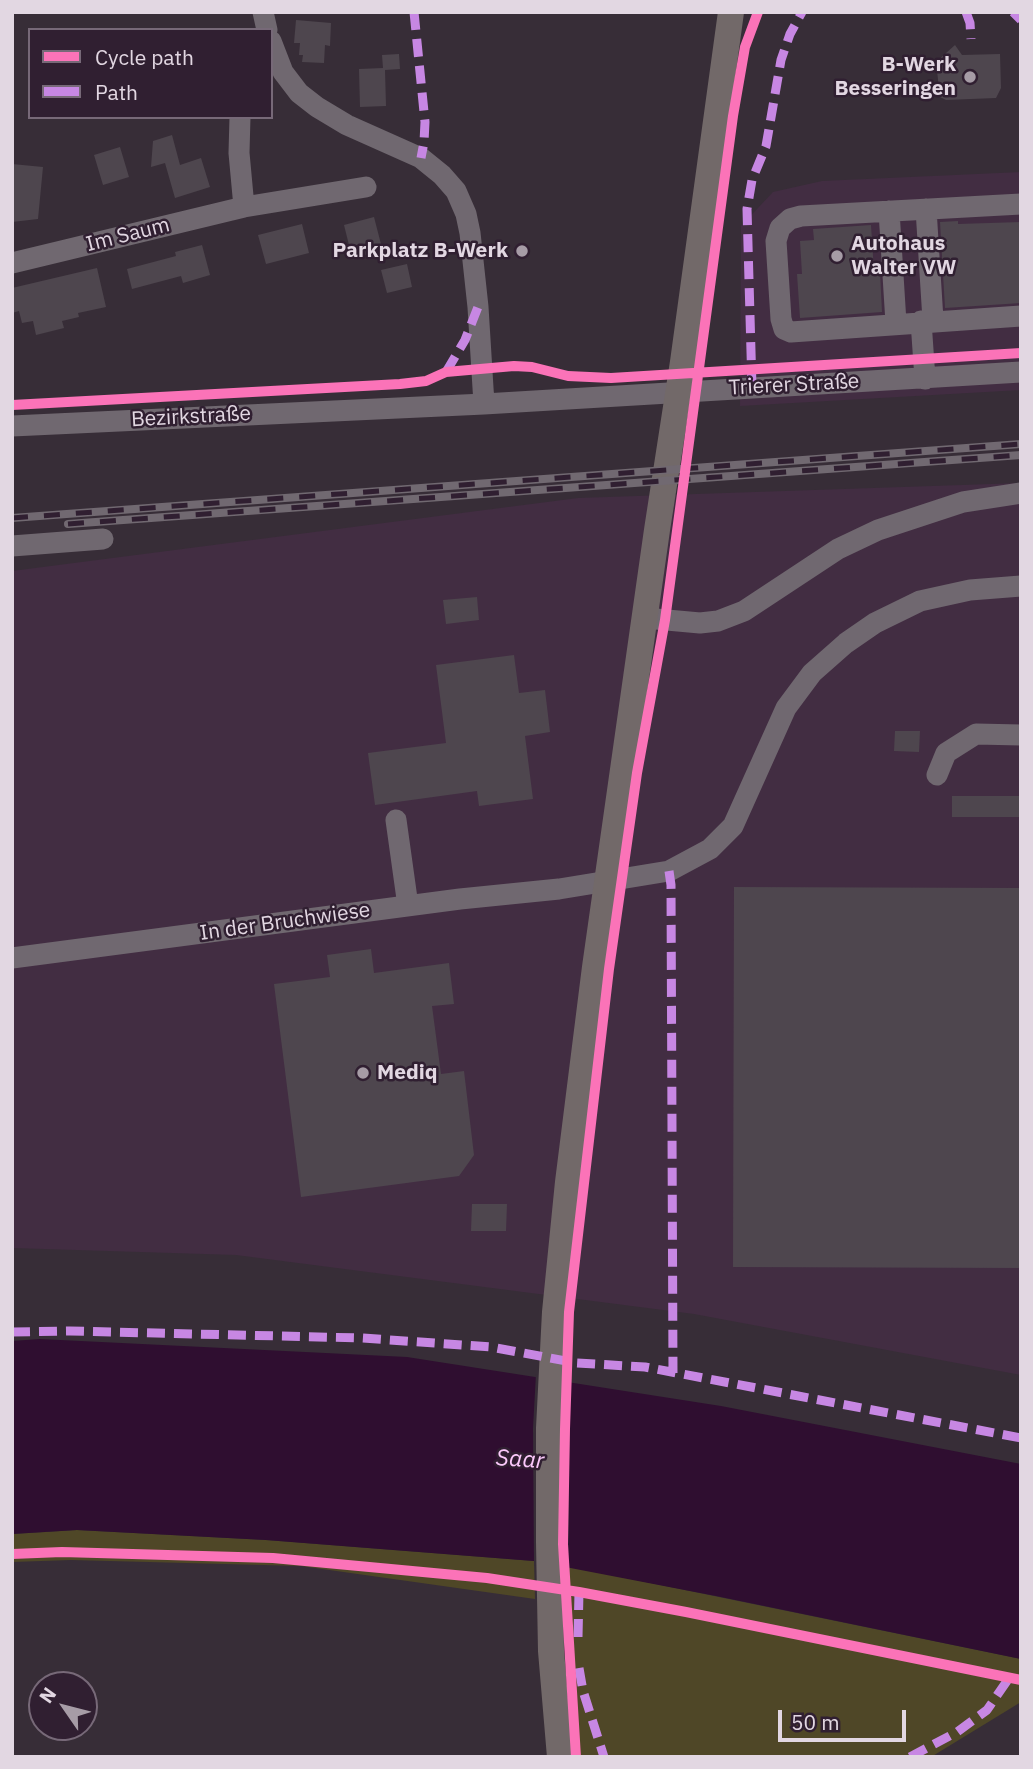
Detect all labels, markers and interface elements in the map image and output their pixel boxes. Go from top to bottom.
legend [28,28,273,119]
text: Cycle path [95,43,194,71]
place label: B-Werk Besseringen [835,52,956,102]
marker: B-Werk Besseringen [962,69,978,85]
text: Path [95,78,138,106]
street label: Im Saum [84,212,172,258]
place label: Autohaus Walter VW [851,231,956,281]
place label: Parkplatz B-Werk [333,238,508,264]
marker: Parkplatz B-Werk [514,243,530,259]
marker: Autohaus Walter VW [829,248,845,264]
street label: Trierer Straße [728,369,860,401]
street label: Bezirkstraße [130,401,252,433]
street label: In der Bruchwiese [198,898,372,946]
place label: Mediq [377,1060,438,1086]
marker: Mediq [355,1065,371,1081]
water label: Saar [495,1445,545,1475]
north arrow [28,1671,98,1741]
text: N [34,1683,61,1708]
scale bar [781,1696,909,1740]
text: 50 m [791,1708,840,1736]

